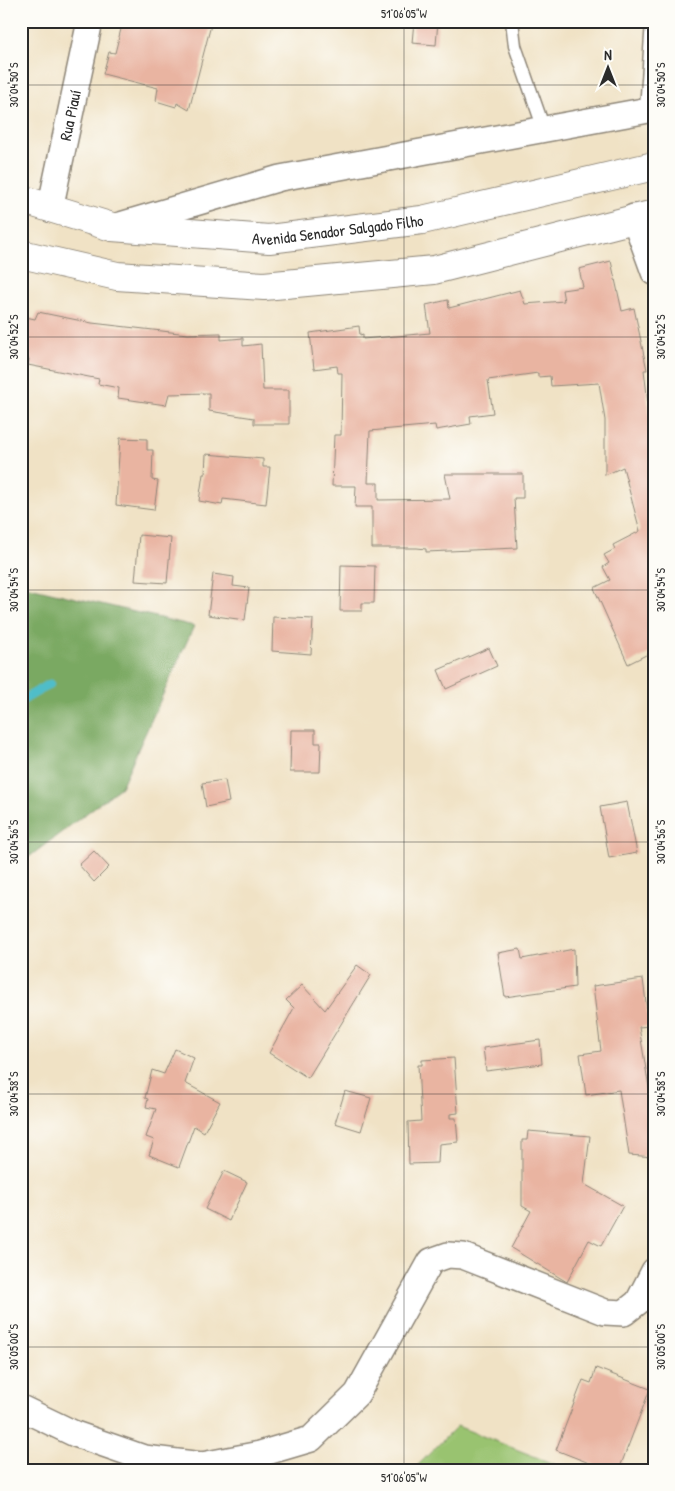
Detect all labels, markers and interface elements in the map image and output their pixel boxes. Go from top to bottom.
text: 51°06'05"W [381,5,428,22]
north arrow [582,42,632,92]
text: N [604,45,612,64]
text: 30°04'50"S [5,62,22,107]
text: 30°04'50"S [652,62,669,107]
street label: Rua Piauí [54,88,86,142]
street label: Avenida Senador Salgado Filho [251,209,425,250]
text: 30°04'52"S [5,314,22,360]
text: 30°04'52"S [652,314,669,360]
text: 30°04'54"S [5,567,22,612]
text: 30°04'54"S [652,567,669,612]
text: 30°04'56"S [5,819,22,864]
text: 30°04'56"S [652,819,669,864]
text: 30°04'58"S [5,1071,22,1116]
text: 30°04'58"S [652,1071,669,1116]
text: 30°05'00"S [5,1324,22,1370]
text: 30°05'00"S [652,1324,669,1370]
text: 51°06'05"W [381,1469,428,1486]

